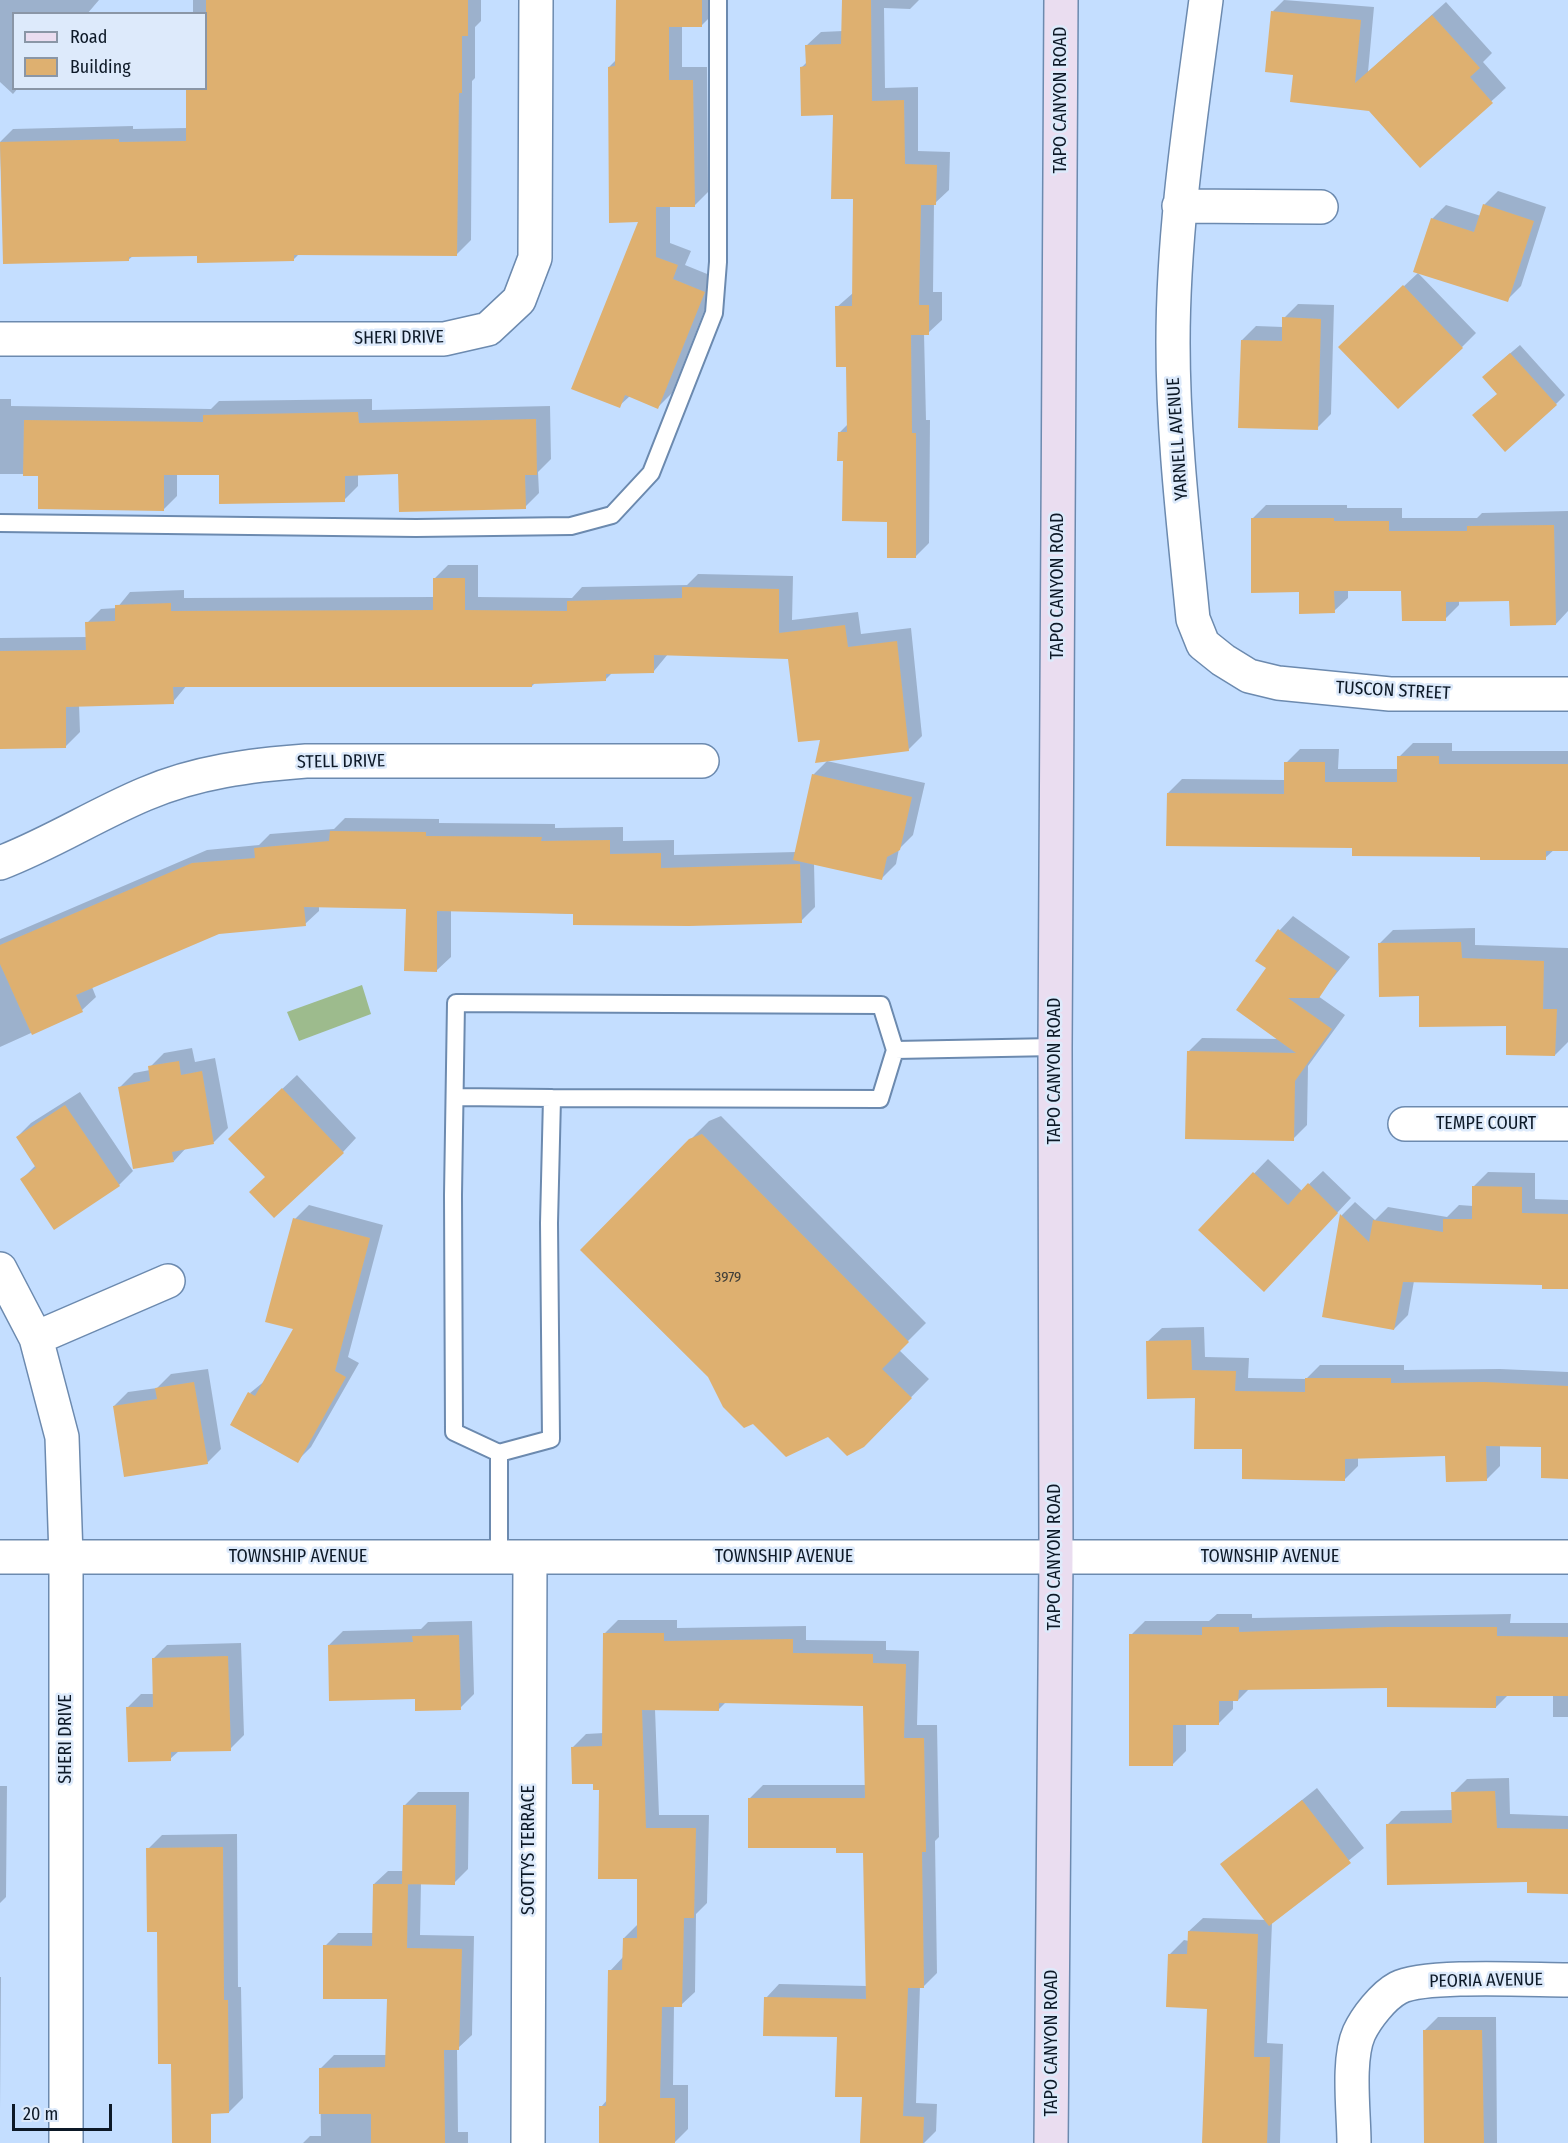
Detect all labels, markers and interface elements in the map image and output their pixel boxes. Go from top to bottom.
legend [12,12,207,90]
text: Road [70,26,107,48]
street label: TAPO CANYON ROAD [1050,27,1072,173]
text: Building [70,56,131,78]
street label: SHERI DRIVE [354,326,444,350]
street label: YARNELL AVENUE [1163,377,1193,501]
street label: TAPO CANYON ROAD [1047,513,1069,659]
street label: TUSCON STREET [1335,677,1451,705]
street label: STELL DRIVE [297,750,385,774]
street label: TAPO CANYON ROAD [1044,998,1066,1144]
street label: TEMPE COURT [1436,1113,1536,1135]
house number: 3979 [715,1269,741,1287]
street label: TAPO CANYON ROAD [1044,1484,1066,1630]
street label: TOWNSHIP AVENUE [229,1546,367,1568]
street label: TOWNSHIP AVENUE [715,1546,853,1568]
street label: TOWNSHIP AVENUE [1201,1546,1339,1568]
street label: SHERI DRIVE [55,1694,77,1784]
street label: SCOTTYS TERRACE [518,1785,540,1915]
street label: PEORIA AVENUE [1429,1969,1543,1993]
street label: TAPO CANYON ROAD [1041,1970,1063,2116]
scale bar [15,2092,116,2130]
text: 20 m [23,2103,58,2125]

